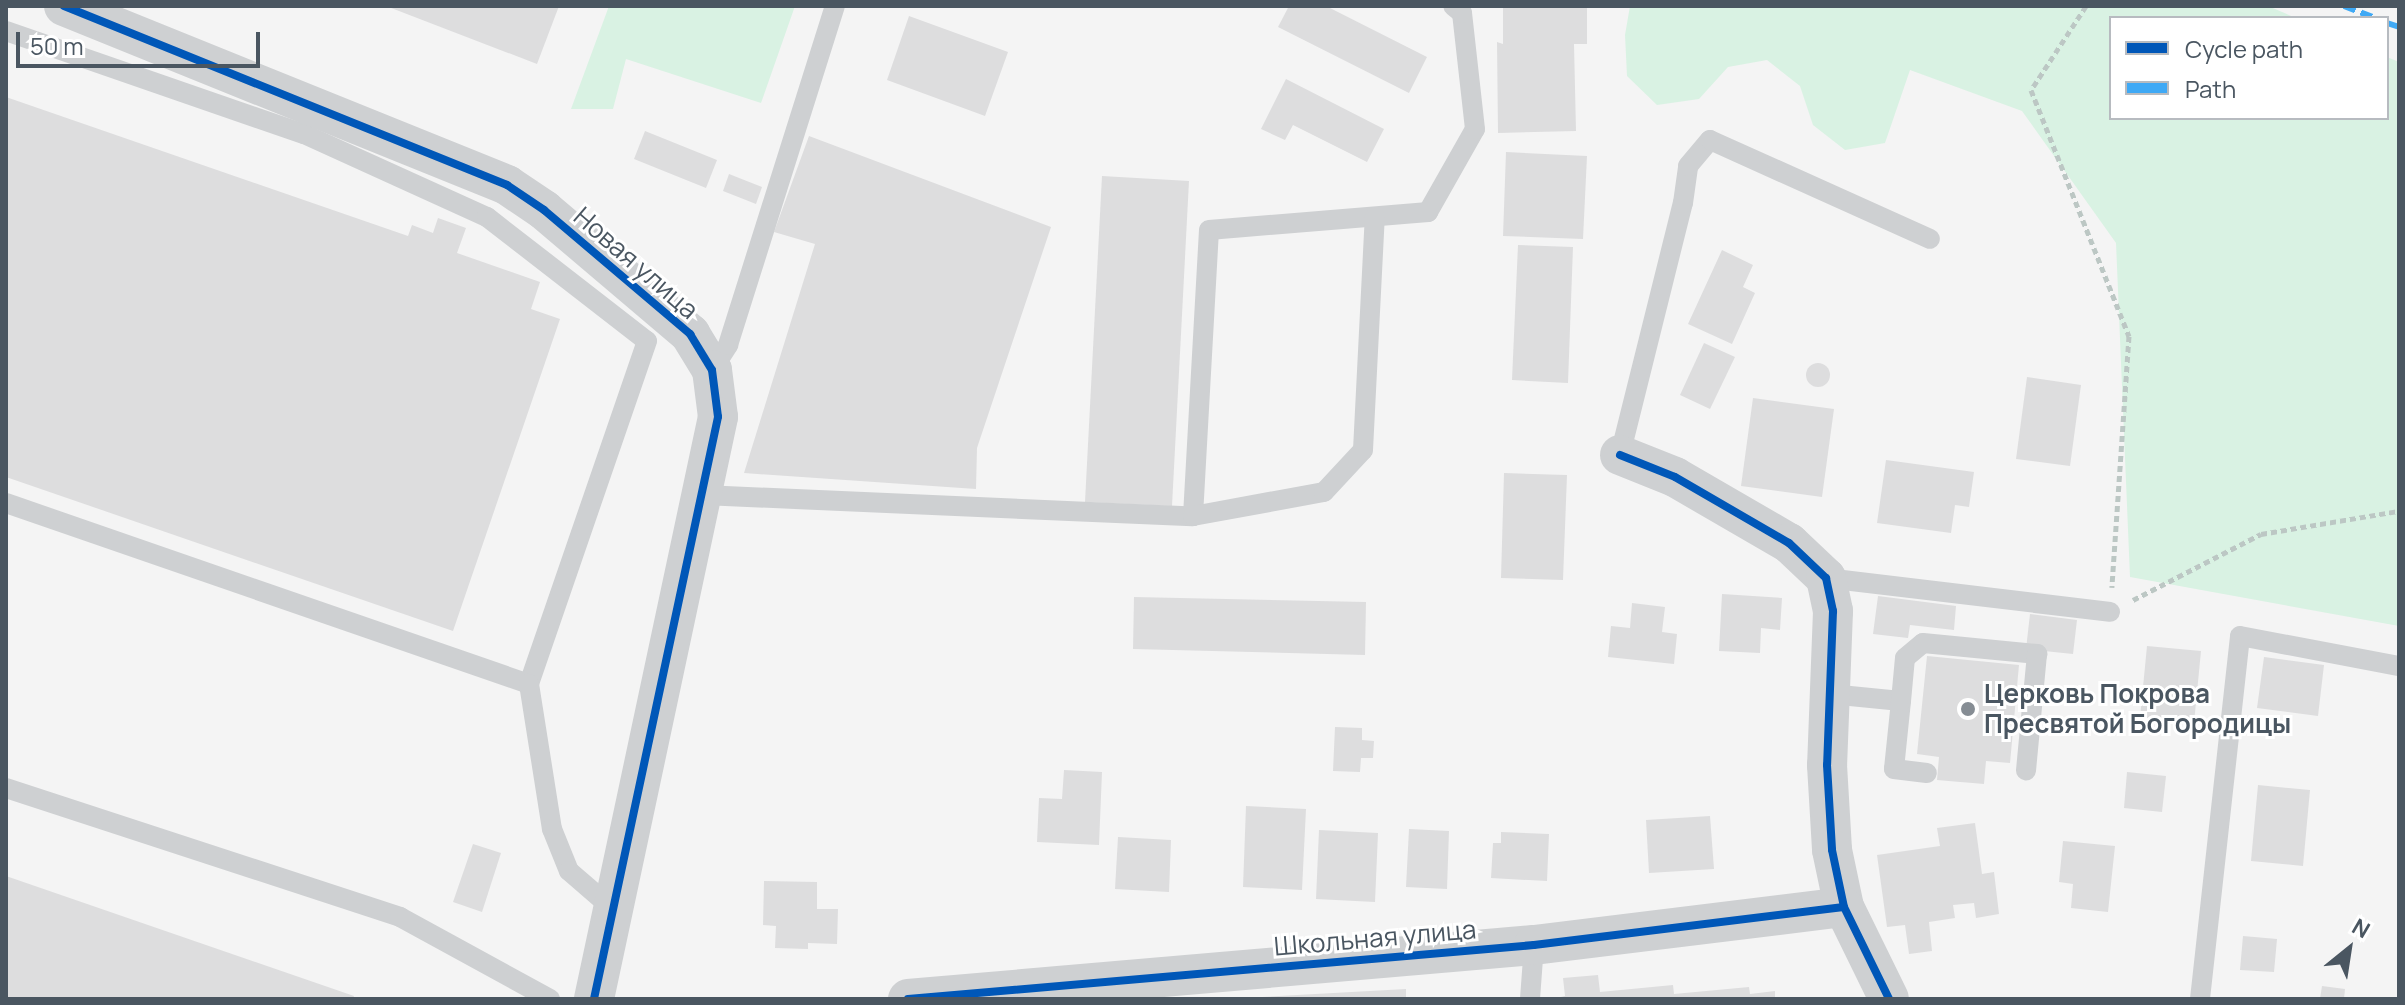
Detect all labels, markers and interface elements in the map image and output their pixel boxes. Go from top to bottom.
scale bar [20,16,264,66]
legend [2109,16,2389,120]
text: 50 m [30,29,84,62]
text: Cycle path [2185,32,2303,65]
text: Path [2185,72,2236,105]
street label: Новая улица [567,201,705,325]
place label: Церковь Покрова Пресвятой Богородицы [1984,678,2291,740]
marker: Церковь Покрова Пресвятой Богородицы [1959,700,1977,718]
north arrow [2309,909,2389,989]
text: N [2347,911,2375,945]
street label: Школьная улица [1273,914,1477,962]

